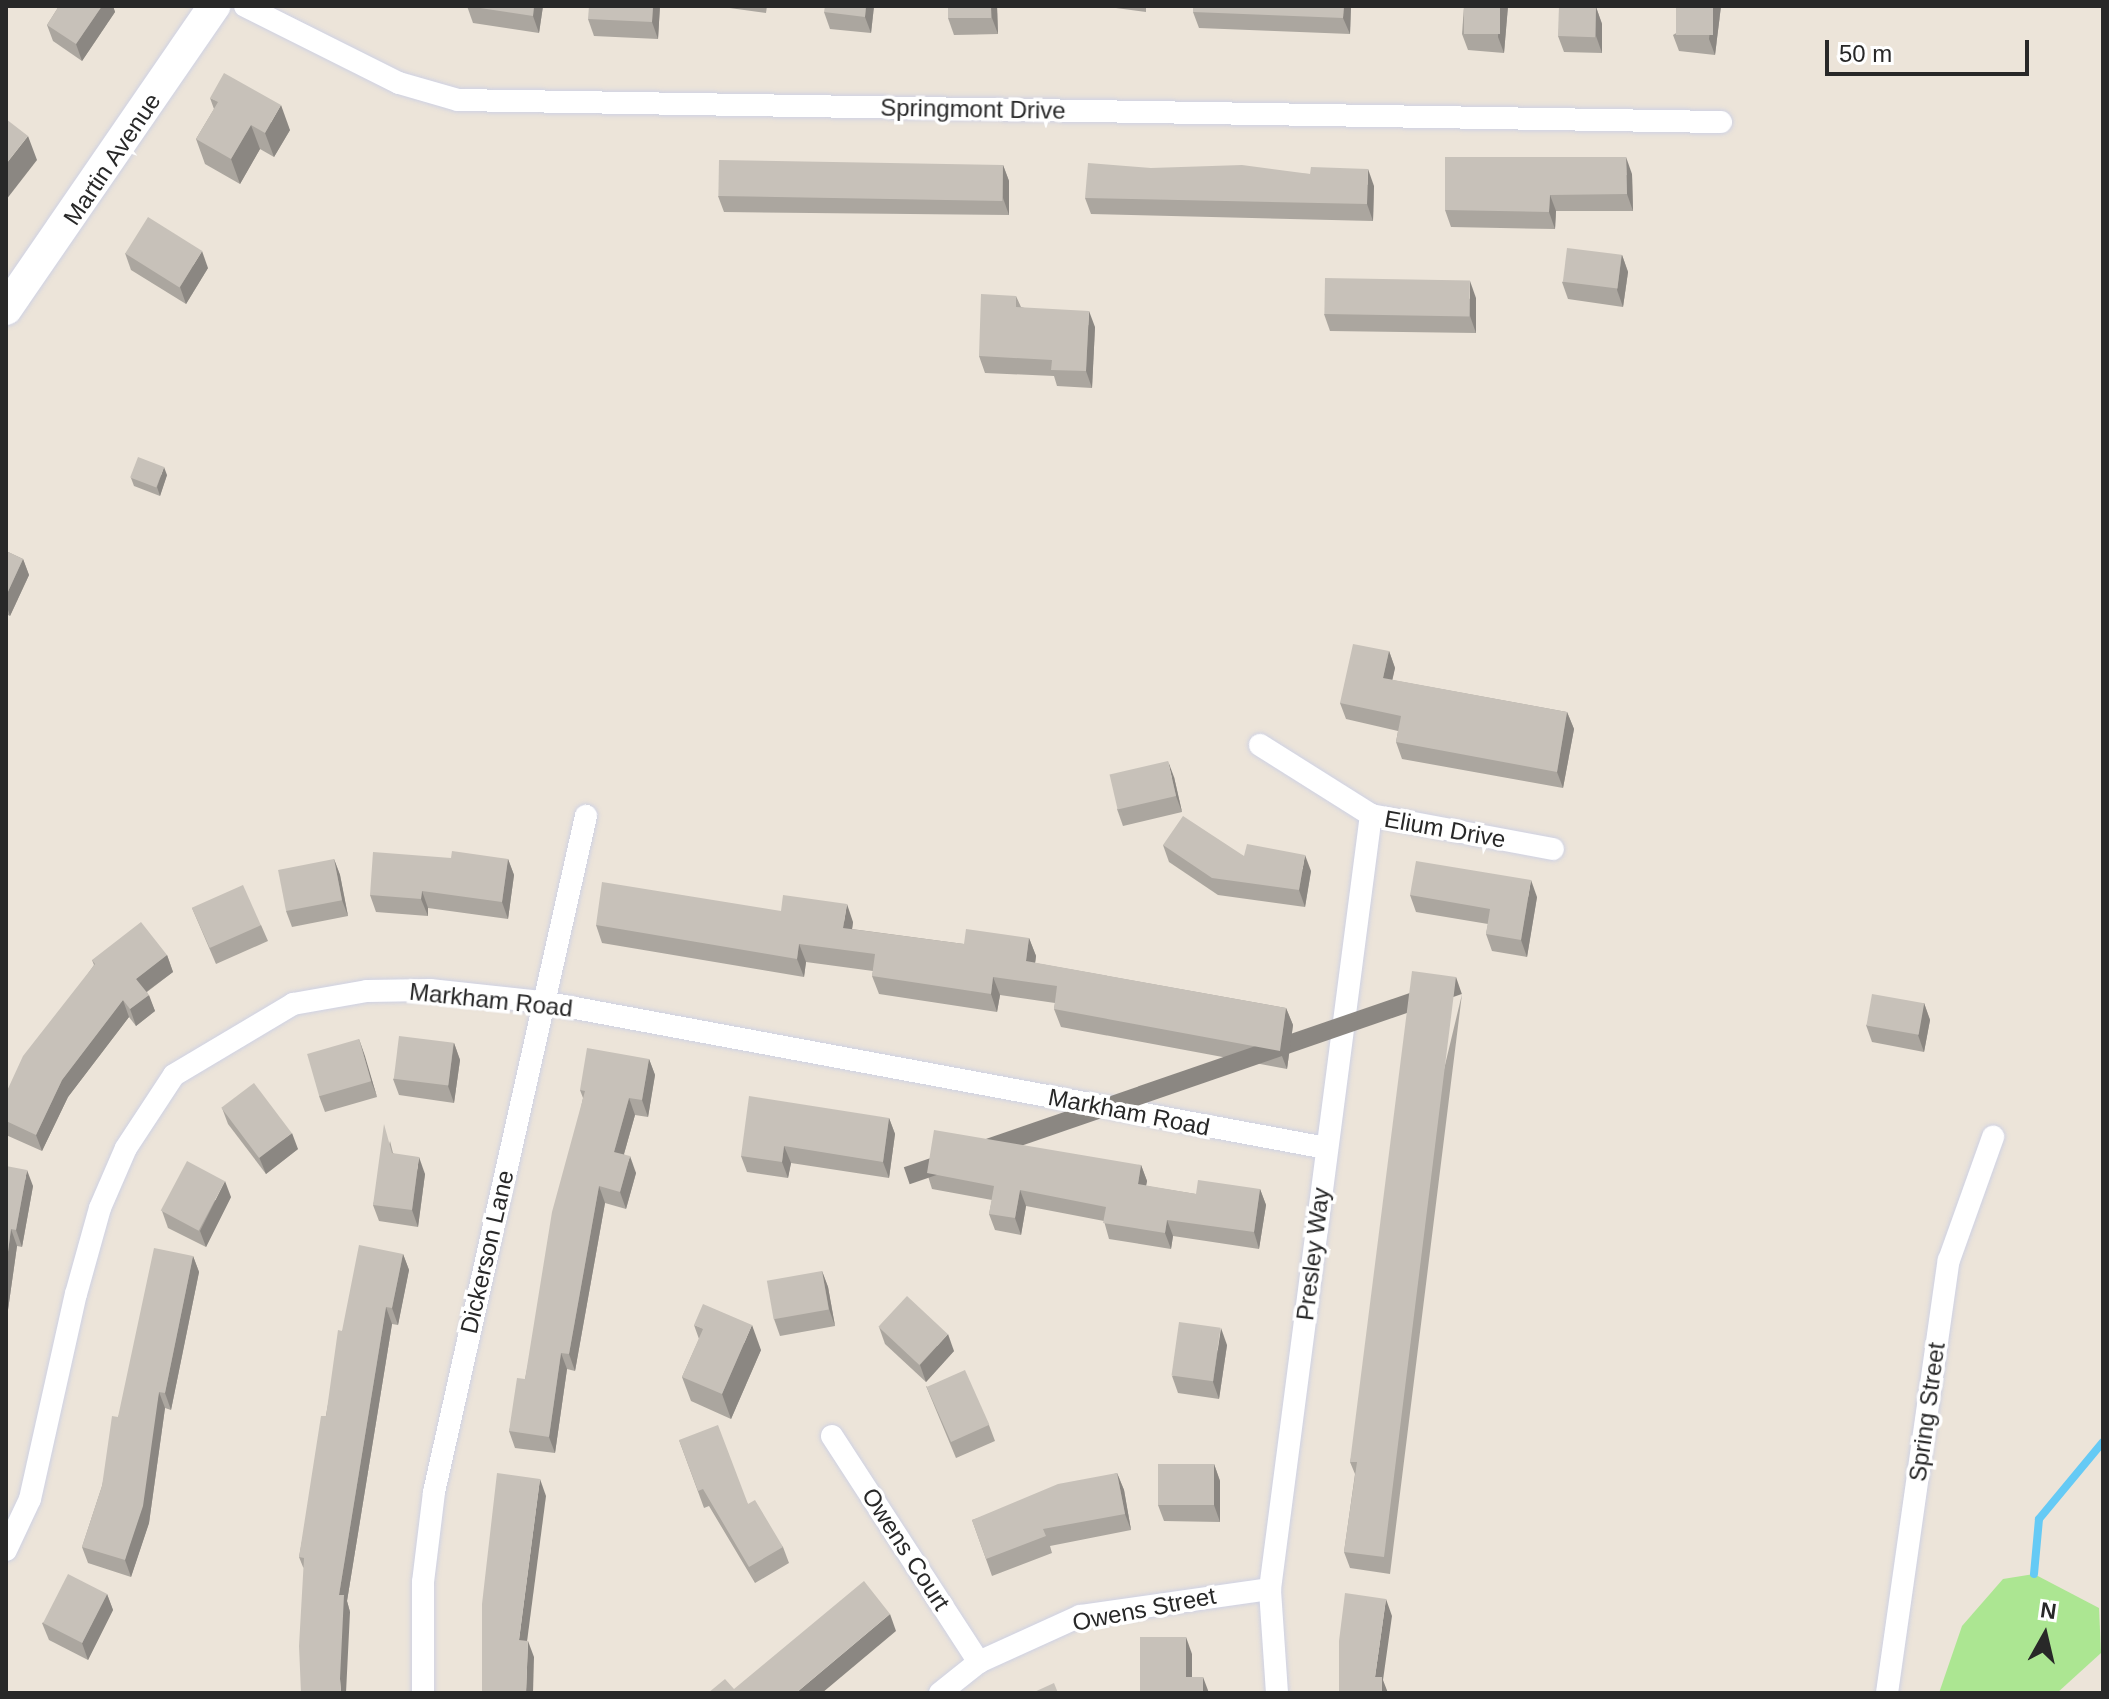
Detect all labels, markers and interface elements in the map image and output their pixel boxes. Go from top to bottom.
scale bar [1829,24,2033,74]
text: 50 m [1839,40,1892,67]
street label: Martin Avenue [57,87,167,231]
street label: Springmont Drive [880,93,1066,125]
street label: Elium Drive [1382,804,1508,854]
street label: Markham Road [408,977,574,1023]
street label: Markham Road [1046,1082,1212,1142]
street label: Dickerson Lane [454,1168,520,1336]
street label: Presley Way [1291,1186,1335,1322]
street label: Spring Street [1903,1341,1951,1483]
street label: Owens Court [856,1482,956,1616]
street label: Owens Street [1070,1581,1218,1637]
north arrow [2005,1595,2085,1675]
text: N [2039,1597,2058,1624]

